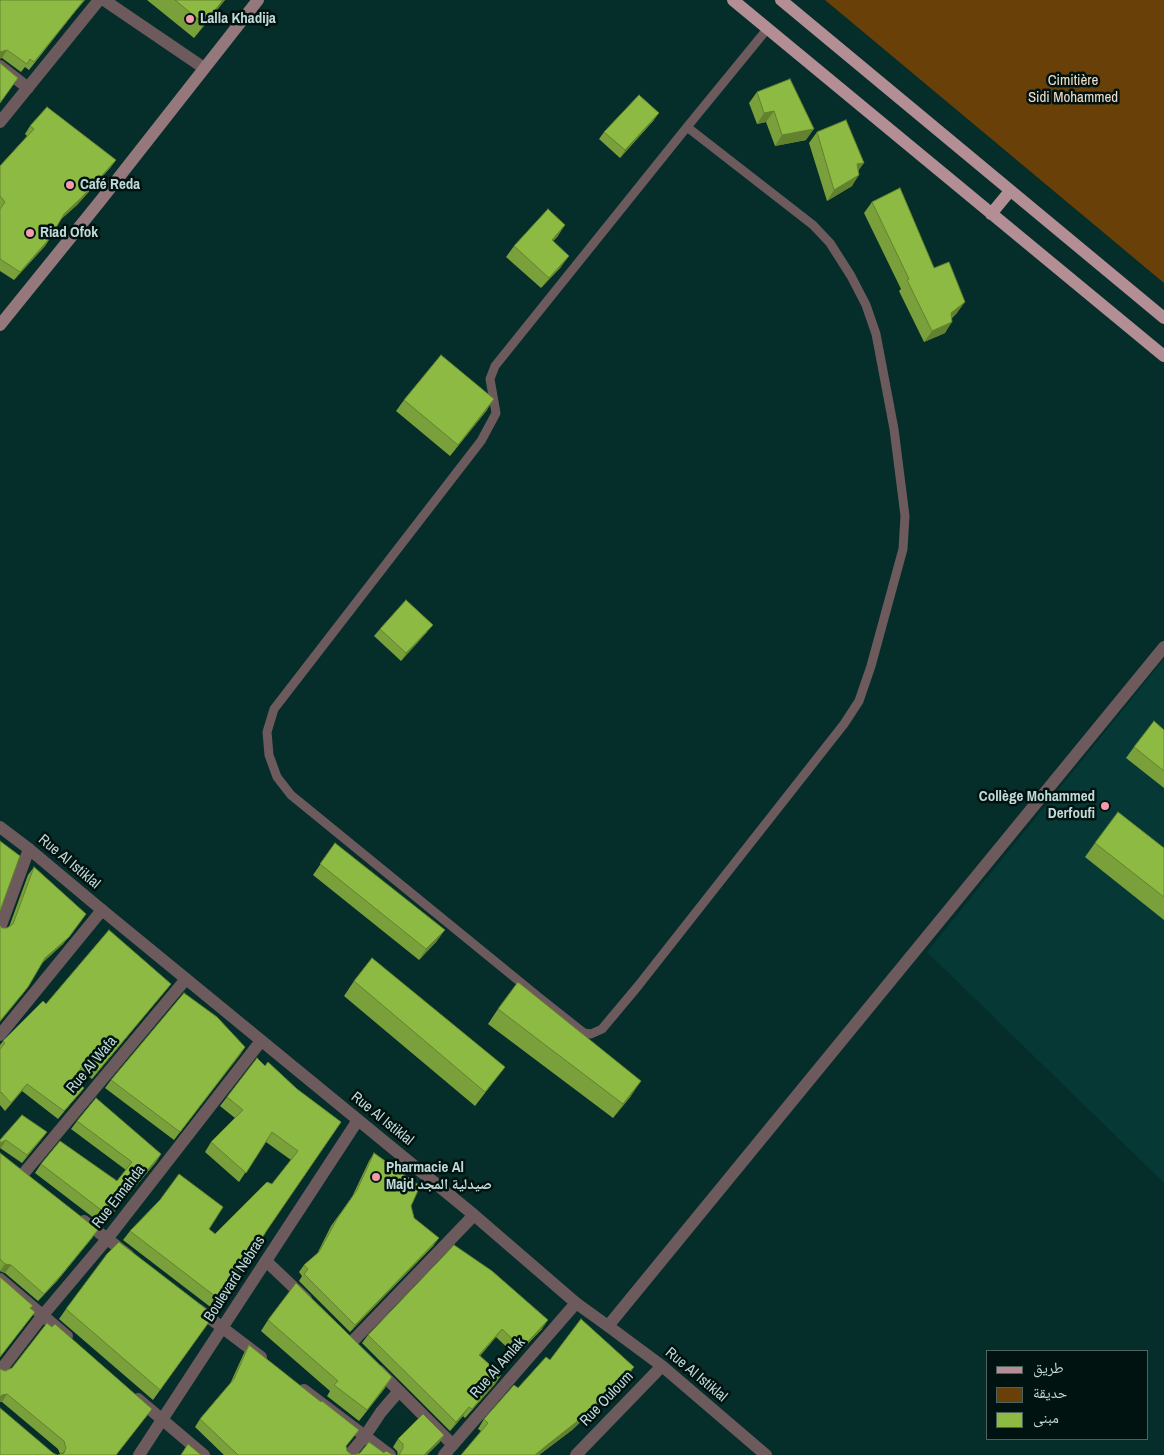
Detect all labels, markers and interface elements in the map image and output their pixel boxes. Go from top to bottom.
place label: Lalla Khadija [200,10,276,28]
marker: Lalla Khadija [184,13,196,25]
park label: Cimitière Sidi Mohammed [1028,72,1118,107]
place label: Café Reda [80,176,140,194]
marker: Café Reda [64,179,76,191]
place label: Riad Ofok [40,224,98,242]
marker: Riad Ofok [24,227,36,239]
place label: Collège Mohammed Derfoufi [979,788,1095,823]
marker: Collège Mohammed Derfoufi [1099,800,1111,812]
street label: Rue Al Istiklal [34,831,104,893]
street label: Rue Al Wafa [63,1033,121,1097]
street label: Rue Al Istiklal [347,1088,417,1150]
place label: Pharmacie Al Majd صيدلية المجد [386,1159,492,1194]
street label: Rue Ennahda [89,1162,149,1232]
marker: Pharmacie Al Majd صيدلية المجد [370,1171,382,1183]
street label: Boulevard Nebras [201,1233,269,1325]
street label: Rue Al Amlak [467,1334,529,1402]
street label: Rue Al Istiklal [661,1344,731,1406]
legend [986,1350,1149,1440]
text: طريق [1033,1357,1064,1378]
street label: Rue Ouloum [577,1368,637,1430]
text: حديقة [1033,1382,1067,1403]
text: مبنى [1033,1407,1059,1428]

